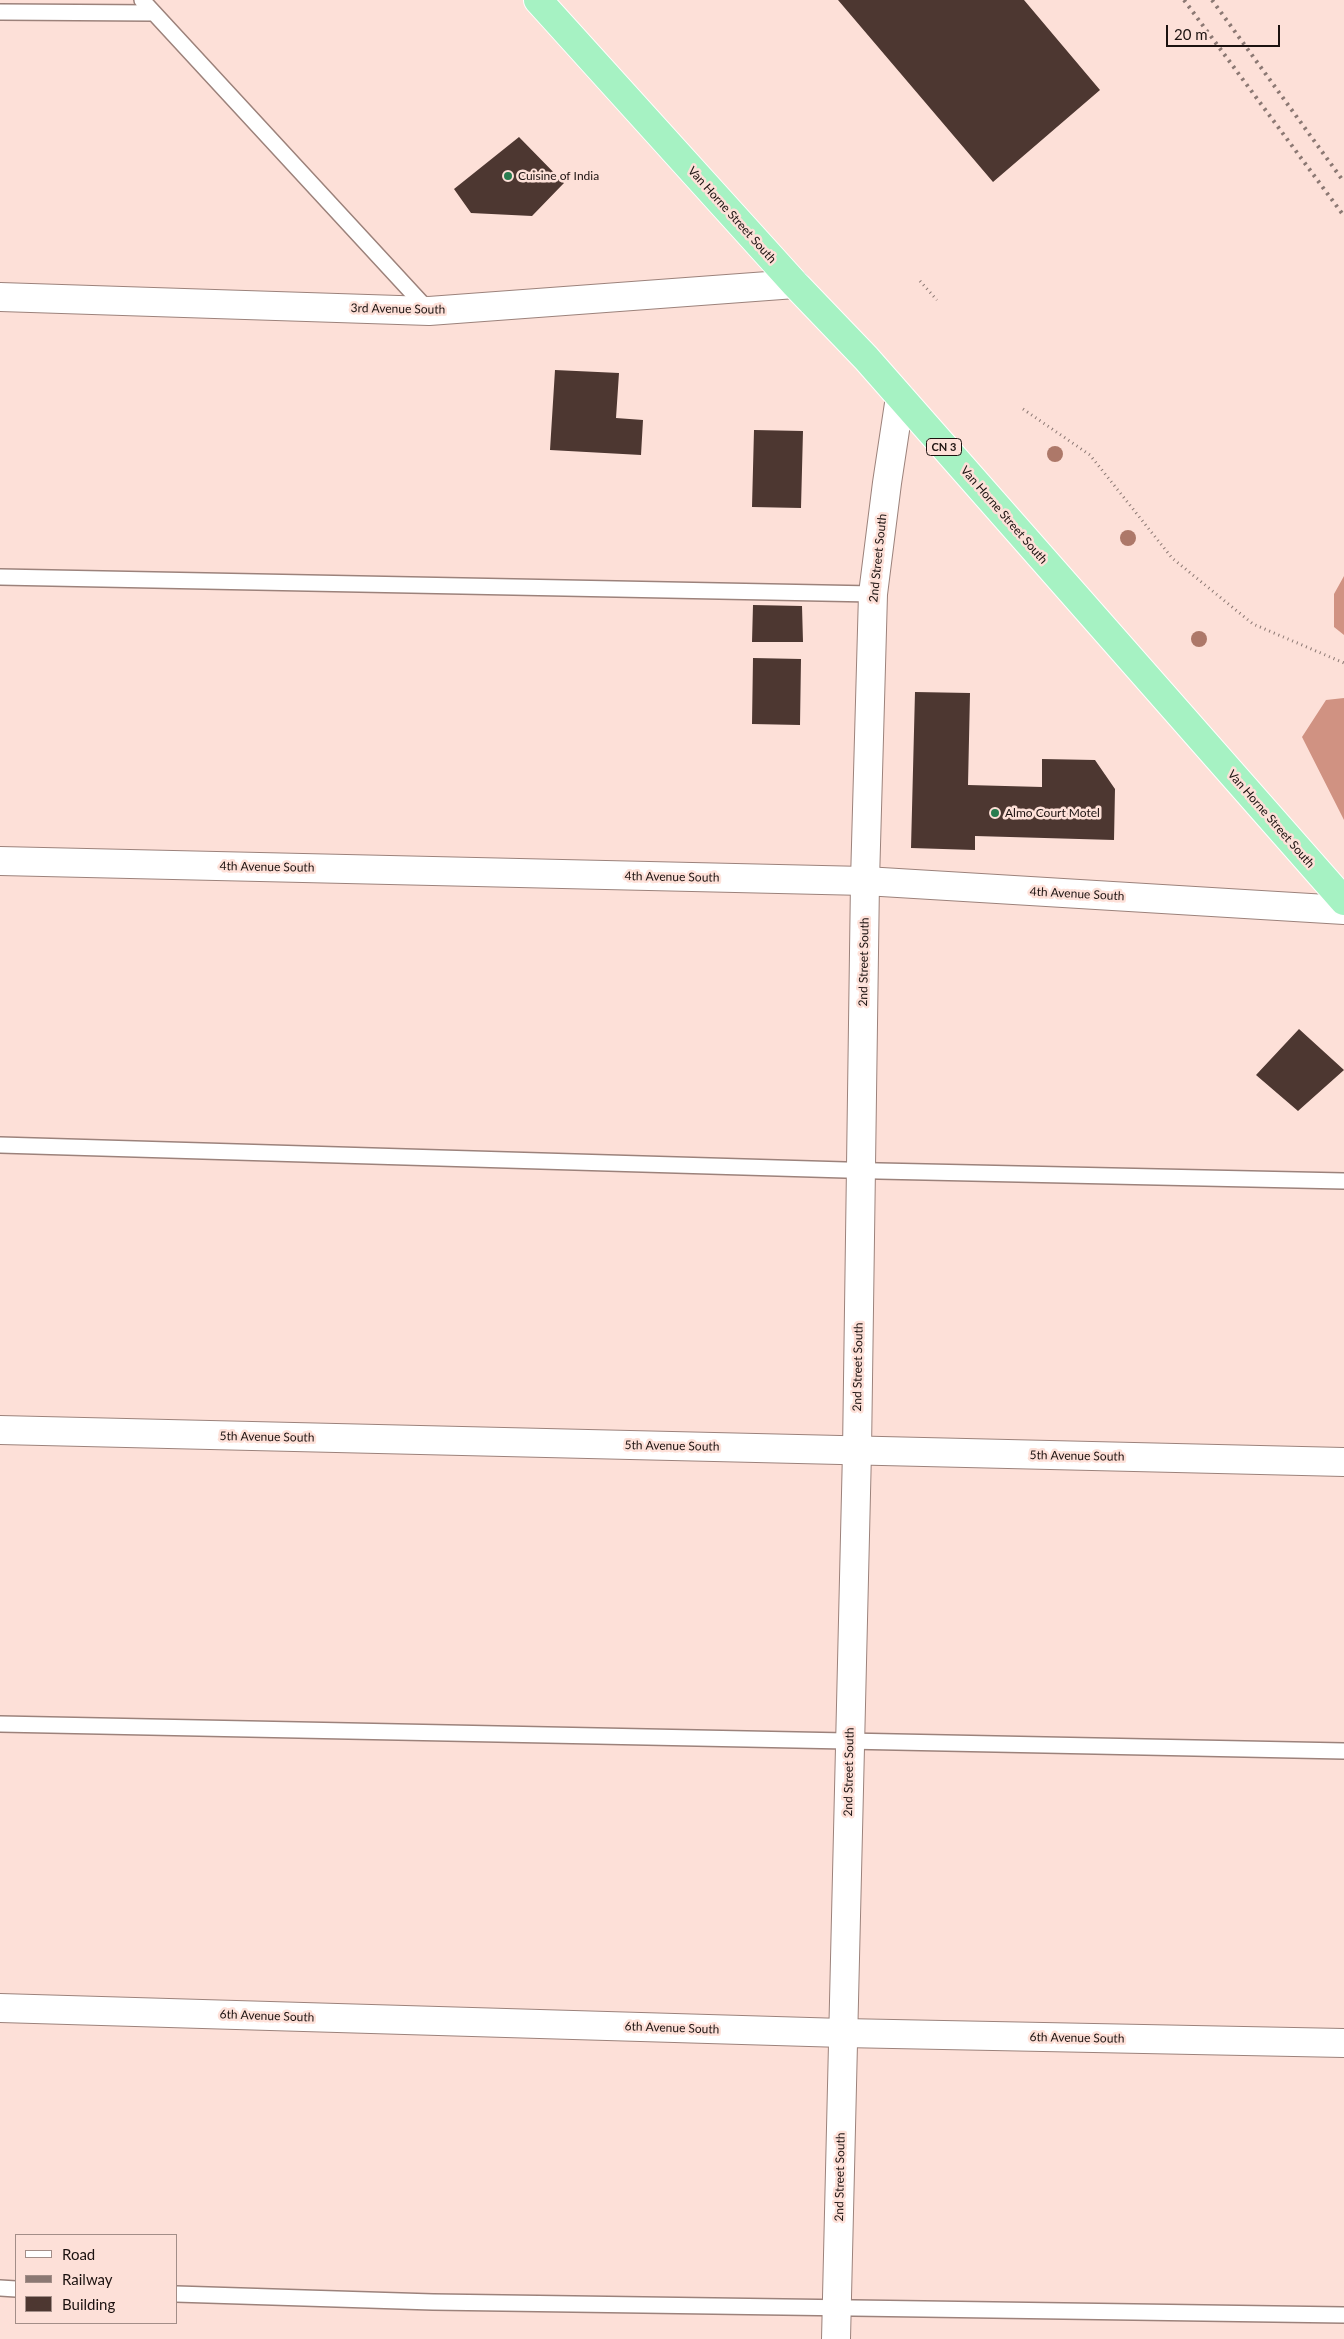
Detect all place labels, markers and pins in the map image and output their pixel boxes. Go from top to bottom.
place label: Cuisine of India [518,169,599,183]
marker: Cuisine of India [502,170,514,182]
place label: Almo Court Motel [1005,806,1100,820]
marker: Almo Court Motel [989,807,1001,819]

